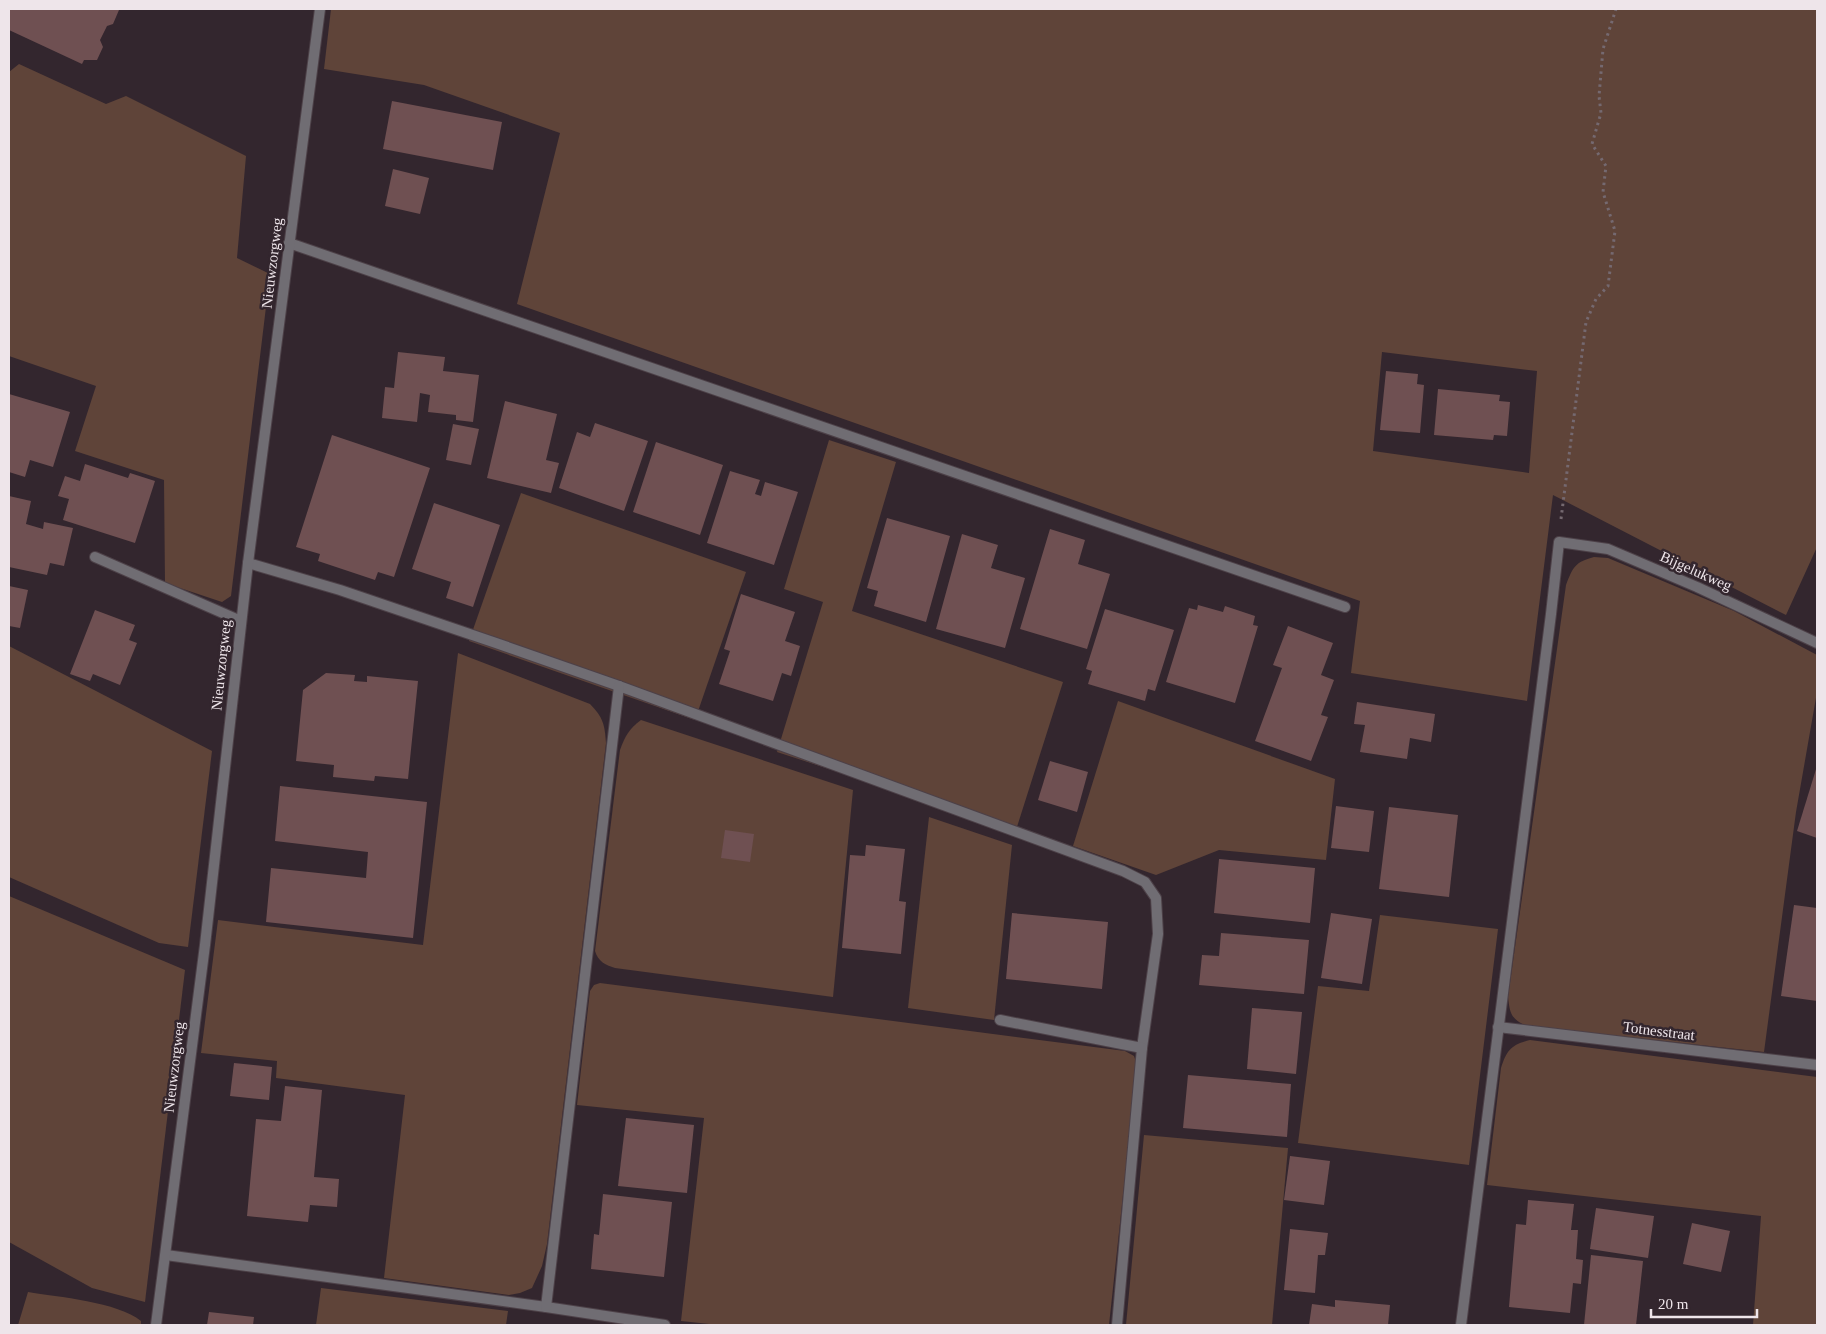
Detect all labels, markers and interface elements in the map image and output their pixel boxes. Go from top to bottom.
street label: Nieuwzorgweg [258,216,286,309]
street label: Bijgelukweg [1658,548,1735,594]
street label: Nieuwzorgweg [208,618,234,711]
street label: Totnesstraat [1622,1019,1697,1043]
street label: Nieuwzorgweg [160,1020,188,1113]
scale bar [1651,1286,1757,1318]
text: 20 m [1658,1296,1689,1312]

